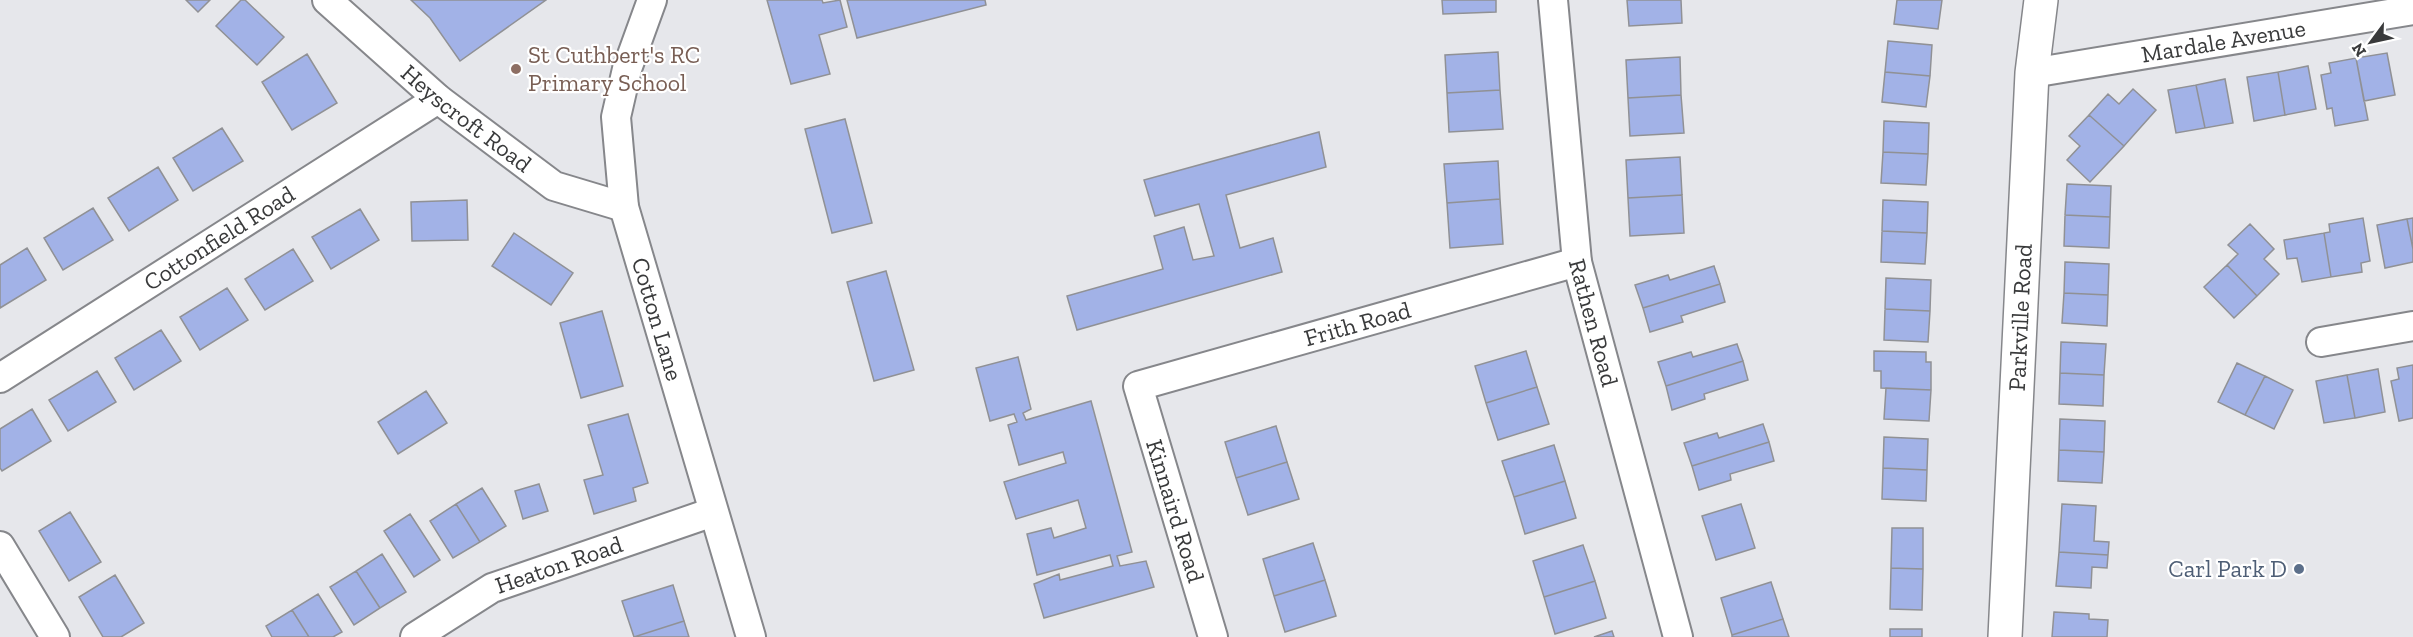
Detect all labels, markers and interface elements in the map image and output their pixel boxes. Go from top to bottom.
north arrow [2341,12,2401,72]
street label: Mardale Avenue [2139,13,2308,69]
place label: St Cuthbert's RC Primary School [528,40,700,97]
text: N [2348,40,2370,60]
street label: Heyscroft Road [395,58,538,178]
marker: St Cuthbert's RC Primary School [509,62,523,76]
street label: Cottonfield Road [138,179,300,297]
street label: Parkville Road [2002,243,2038,392]
street label: Cotton Lane [626,254,690,384]
street label: Rathen Road [1563,256,1625,390]
street label: Frith Road [1301,295,1414,352]
street label: Kinnaird Road [1140,436,1211,586]
street label: Heaton Road [491,529,626,600]
place label: Carl Park D [2168,554,2287,583]
marker: Carl Park D [2292,562,2306,576]

